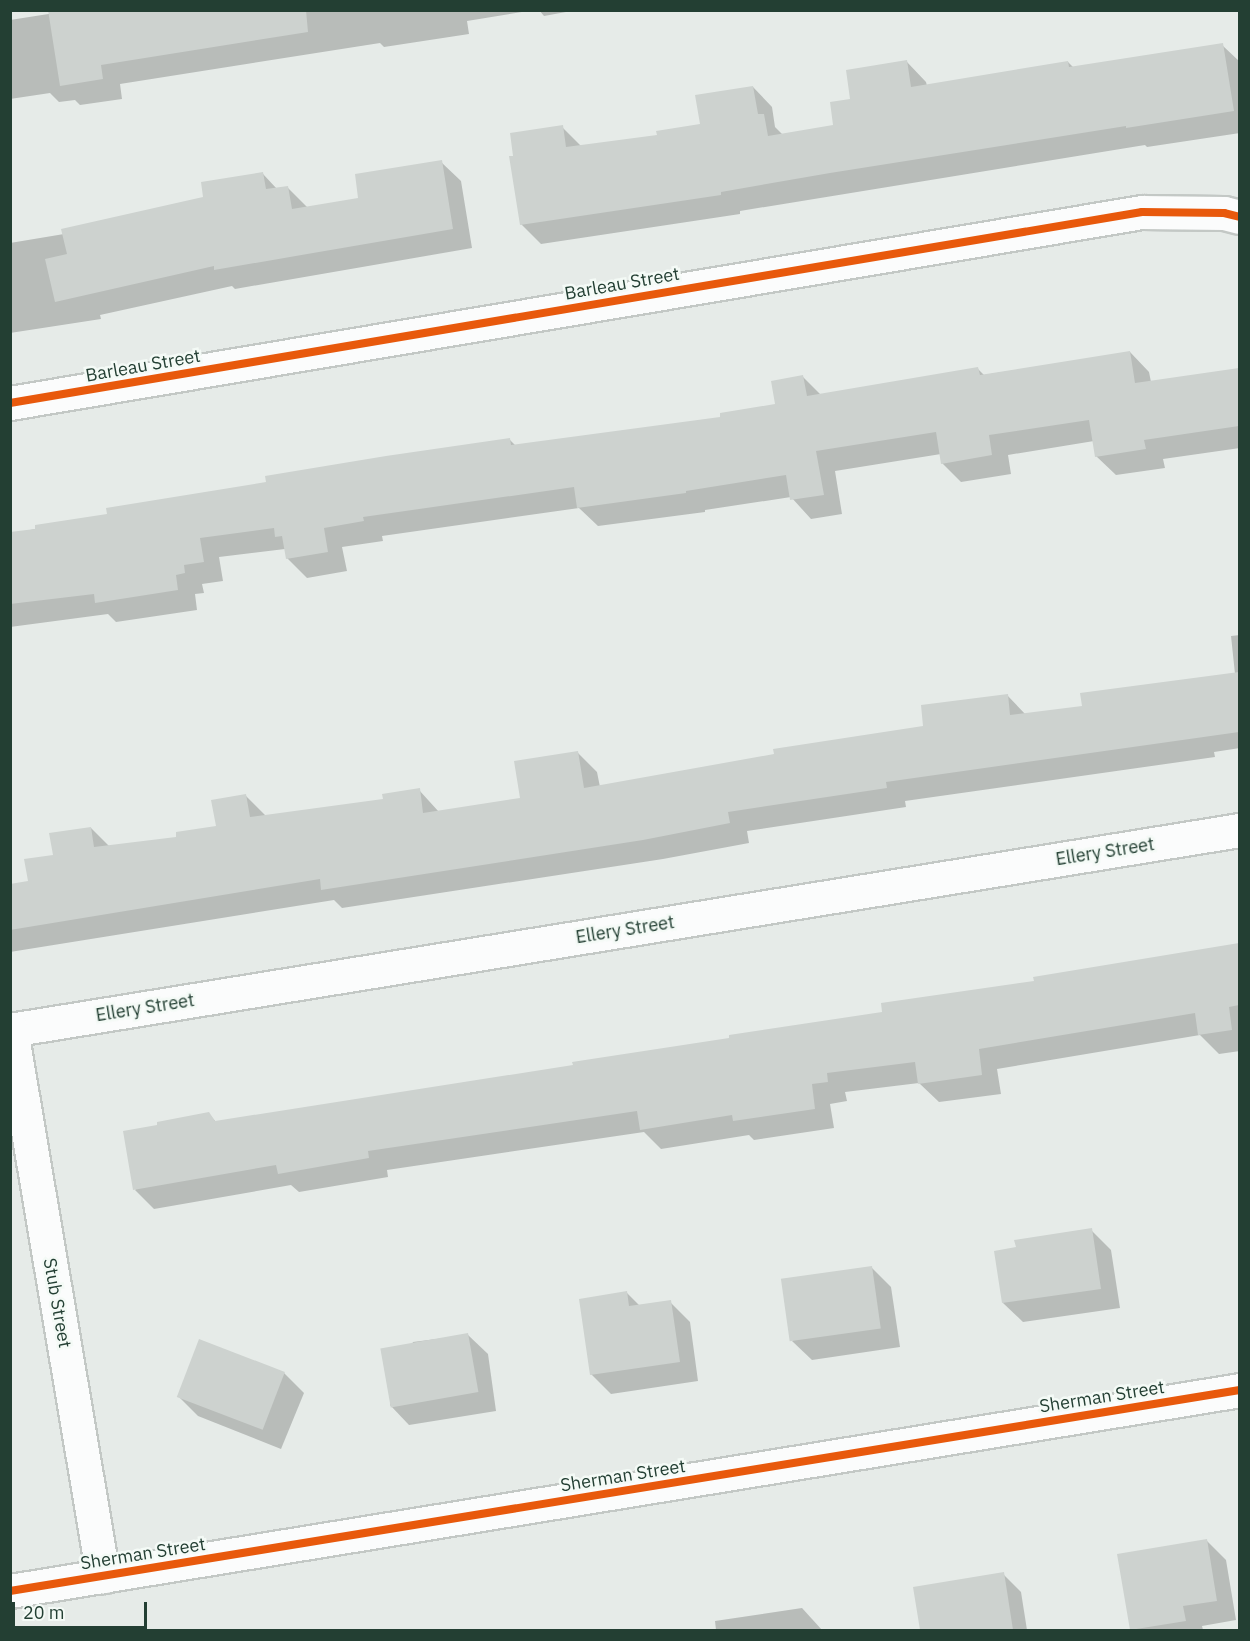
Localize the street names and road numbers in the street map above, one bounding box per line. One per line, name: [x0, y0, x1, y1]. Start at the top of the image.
street label: Barleau Street: [563, 263, 681, 305]
street label: Barleau Street: [84, 345, 202, 387]
street label: Ellery Street: [1054, 834, 1156, 870]
street label: Ellery Street: [574, 912, 676, 948]
street label: Ellery Street: [94, 990, 196, 1026]
street label: Stub Street: [38, 1256, 76, 1350]
street label: Sherman Street: [1038, 1376, 1166, 1418]
street label: Sherman Street: [559, 1455, 687, 1497]
street label: Sherman Street: [79, 1533, 207, 1575]

